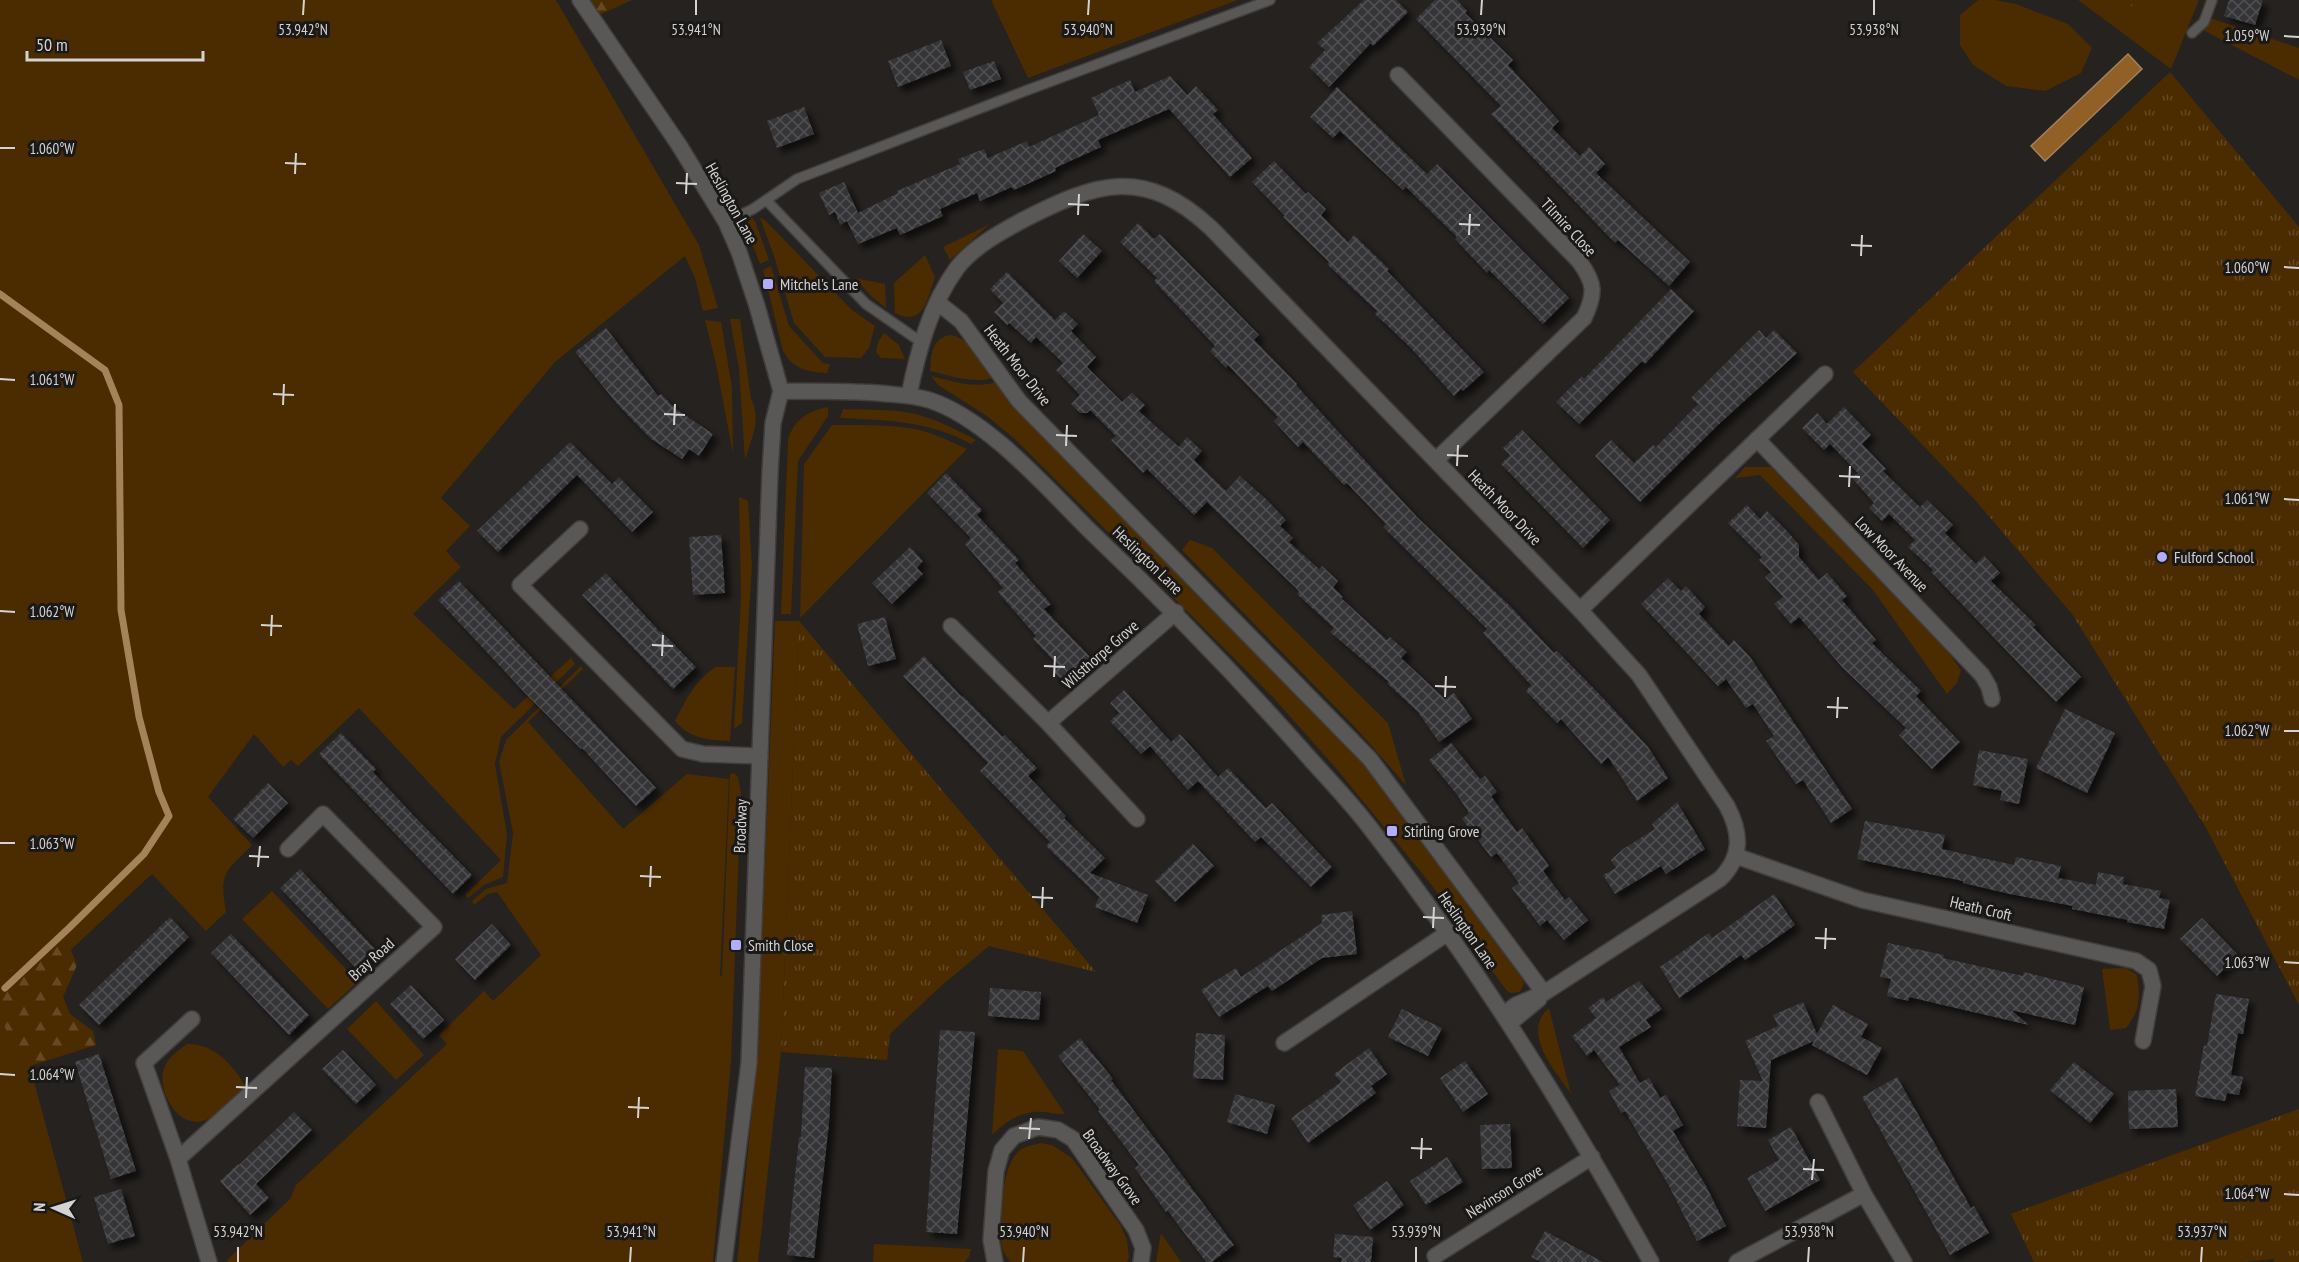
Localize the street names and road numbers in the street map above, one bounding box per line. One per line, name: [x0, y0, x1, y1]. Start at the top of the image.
street label: Heslington Lane: [701, 159, 763, 247]
street label: Tilmire Close: [1537, 194, 1601, 260]
street label: Heath Moor Drive: [980, 321, 1056, 409]
street label: Heath Moor Drive: [1464, 465, 1546, 549]
street label: Low Moor Avenue: [1851, 512, 1933, 596]
street label: Heslington Lane: [1109, 522, 1187, 598]
street label: Wilsthorpe Grove: [1058, 615, 1142, 693]
street label: Broadway: [729, 799, 751, 853]
street label: Heslington Lane: [1434, 887, 1502, 973]
street label: Heath Croft: [1948, 891, 2015, 925]
street label: Bray Road: [344, 933, 398, 985]
street label: Broadway Grove: [1079, 1125, 1147, 1209]
street label: Nevinson Grove: [1462, 1160, 1546, 1222]

